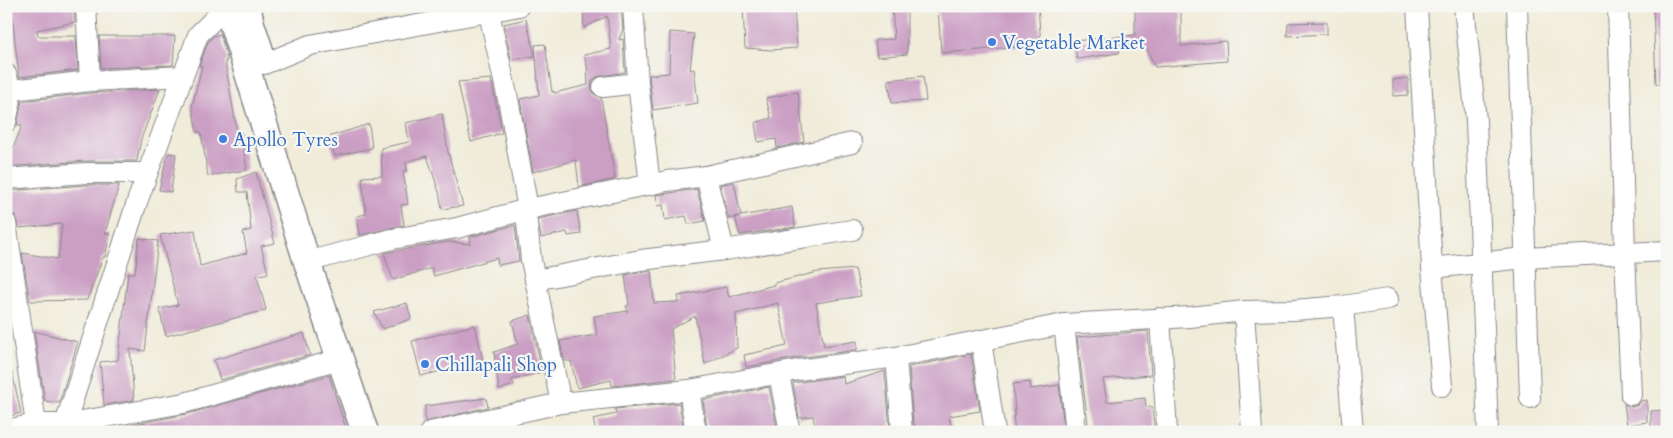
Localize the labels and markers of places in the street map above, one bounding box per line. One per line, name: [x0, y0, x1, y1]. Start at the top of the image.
place label: Vegetable Market: [1002, 30, 1145, 56]
marker: Vegetable Market: [986, 36, 998, 48]
place label: Apollo Tyres: [233, 127, 338, 153]
marker: Apollo Tyres: [217, 133, 229, 145]
place label: Chillapali Shop: [435, 352, 557, 378]
marker: Chillapali Shop: [419, 358, 431, 370]

